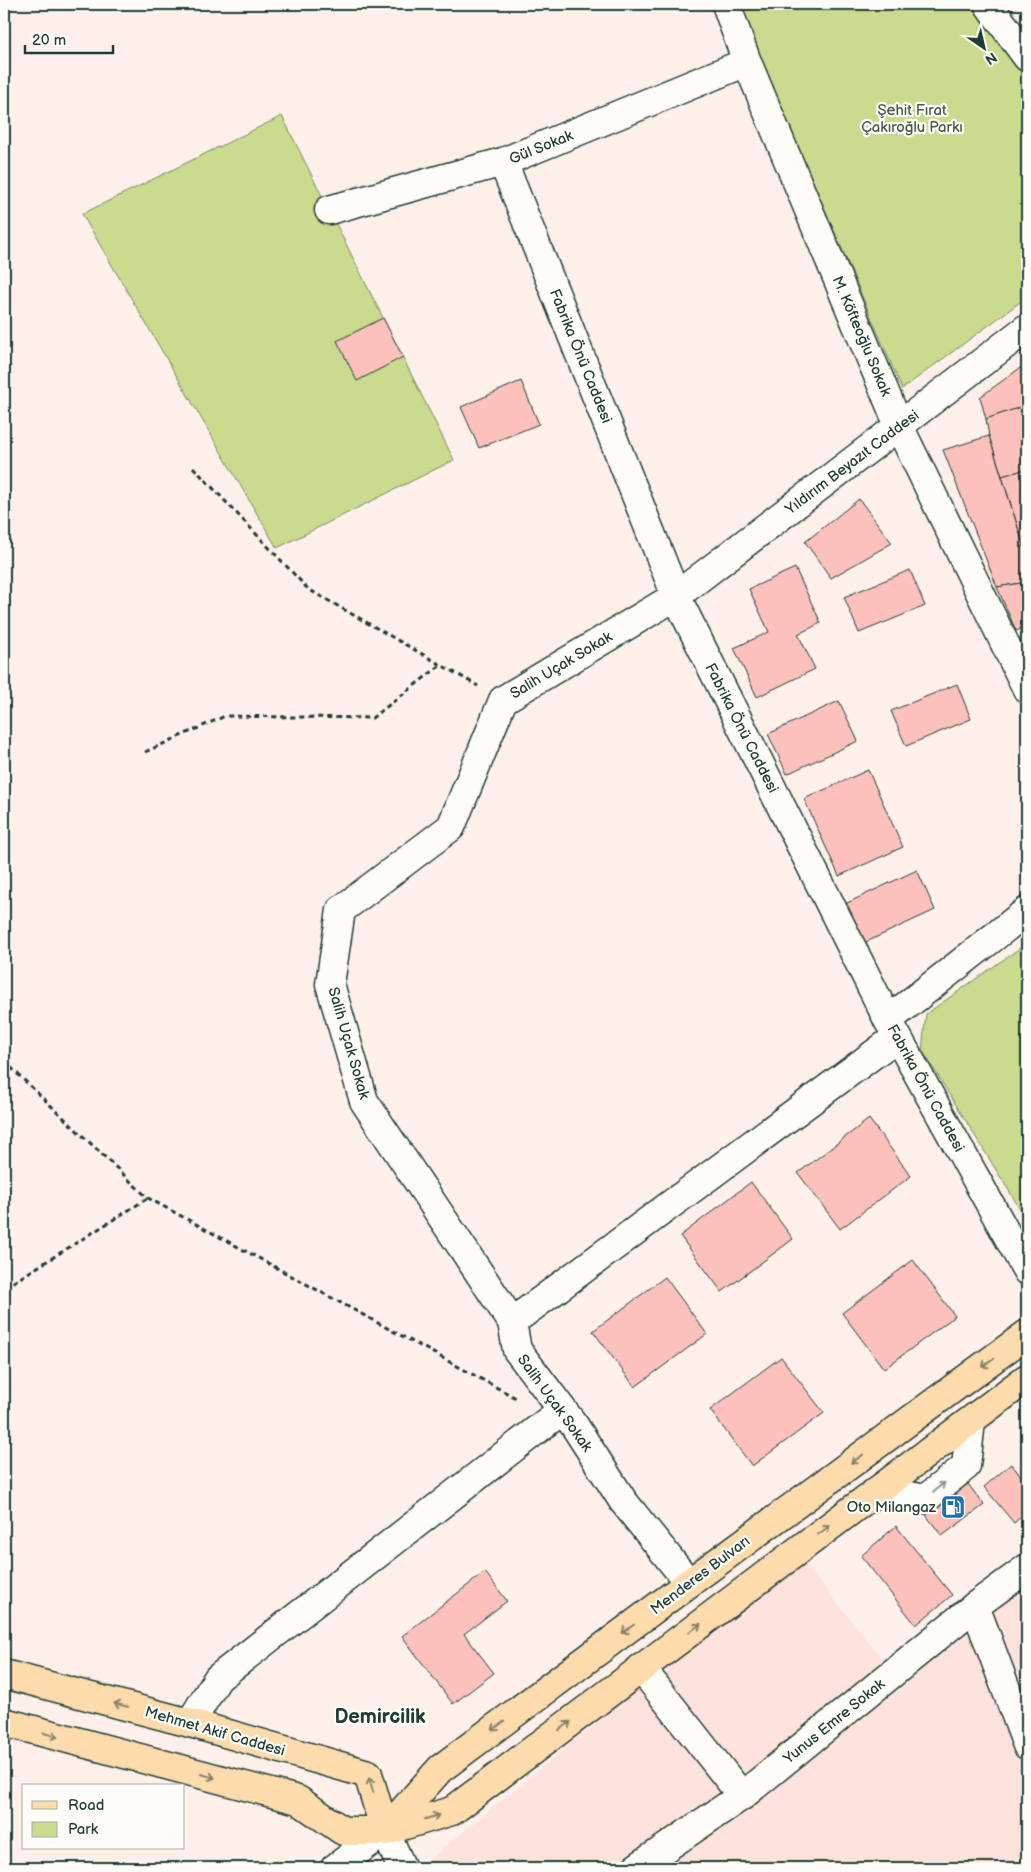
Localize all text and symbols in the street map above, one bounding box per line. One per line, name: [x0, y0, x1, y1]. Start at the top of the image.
scale bar: [25, 22, 112, 54]
north arrow: [958, 22, 1008, 72]
text: 20 m: [32, 31, 66, 50]
text: N: [982, 48, 1000, 68]
park label: Şehit Fırat Çakıroğlu Parkı: [861, 101, 963, 137]
street label: Gül Sokak: [506, 126, 577, 169]
street label: M. Köfteoğlu Sokak: [828, 273, 896, 400]
street label: Fabrika Önü Caddesi: [545, 286, 616, 426]
street label: Yıldırım Beyazıt Caddesi: [781, 406, 923, 520]
street label: Salih Uçak Sokak: [507, 627, 616, 703]
street label: Fabrika Önü Caddesi: [701, 660, 782, 796]
street label: Salih Uçak Sokak: [323, 985, 374, 1102]
street label: Fabrika Önü Caddesi: [883, 1021, 969, 1155]
street label: Salih Uçak Sokak: [513, 1351, 597, 1456]
one-way arrow: [981, 1358, 995, 1368]
one-way arrow: [851, 1454, 864, 1465]
one-way arrow: [933, 1482, 946, 1493]
fuel station icon: Oto Milangaz: [940, 1494, 966, 1520]
place label: Oto Milangaz: [847, 1498, 937, 1517]
one-way arrow: [817, 1525, 831, 1535]
street label: Menderes Bulvarı: [647, 1532, 754, 1619]
one-way arrow: [622, 1623, 635, 1634]
one-way arrow: [688, 1623, 702, 1633]
street label: Yunus Emre Sokak: [779, 1674, 889, 1769]
one-way arrow: [114, 1700, 130, 1709]
street label: Mehmet Akif Caddesi: [143, 1702, 287, 1761]
district label: Demircilik: [334, 1705, 426, 1729]
one-way arrow: [558, 1720, 571, 1731]
one-way arrow: [491, 1721, 505, 1731]
one-way arrow: [42, 1730, 58, 1740]
one-way arrow: [200, 1772, 216, 1781]
one-way arrow: [366, 1777, 376, 1793]
legend: [22, 1784, 185, 1850]
text: Road: [68, 1796, 104, 1815]
one-way arrow: [424, 1812, 439, 1821]
text: Park: [68, 1820, 99, 1839]

